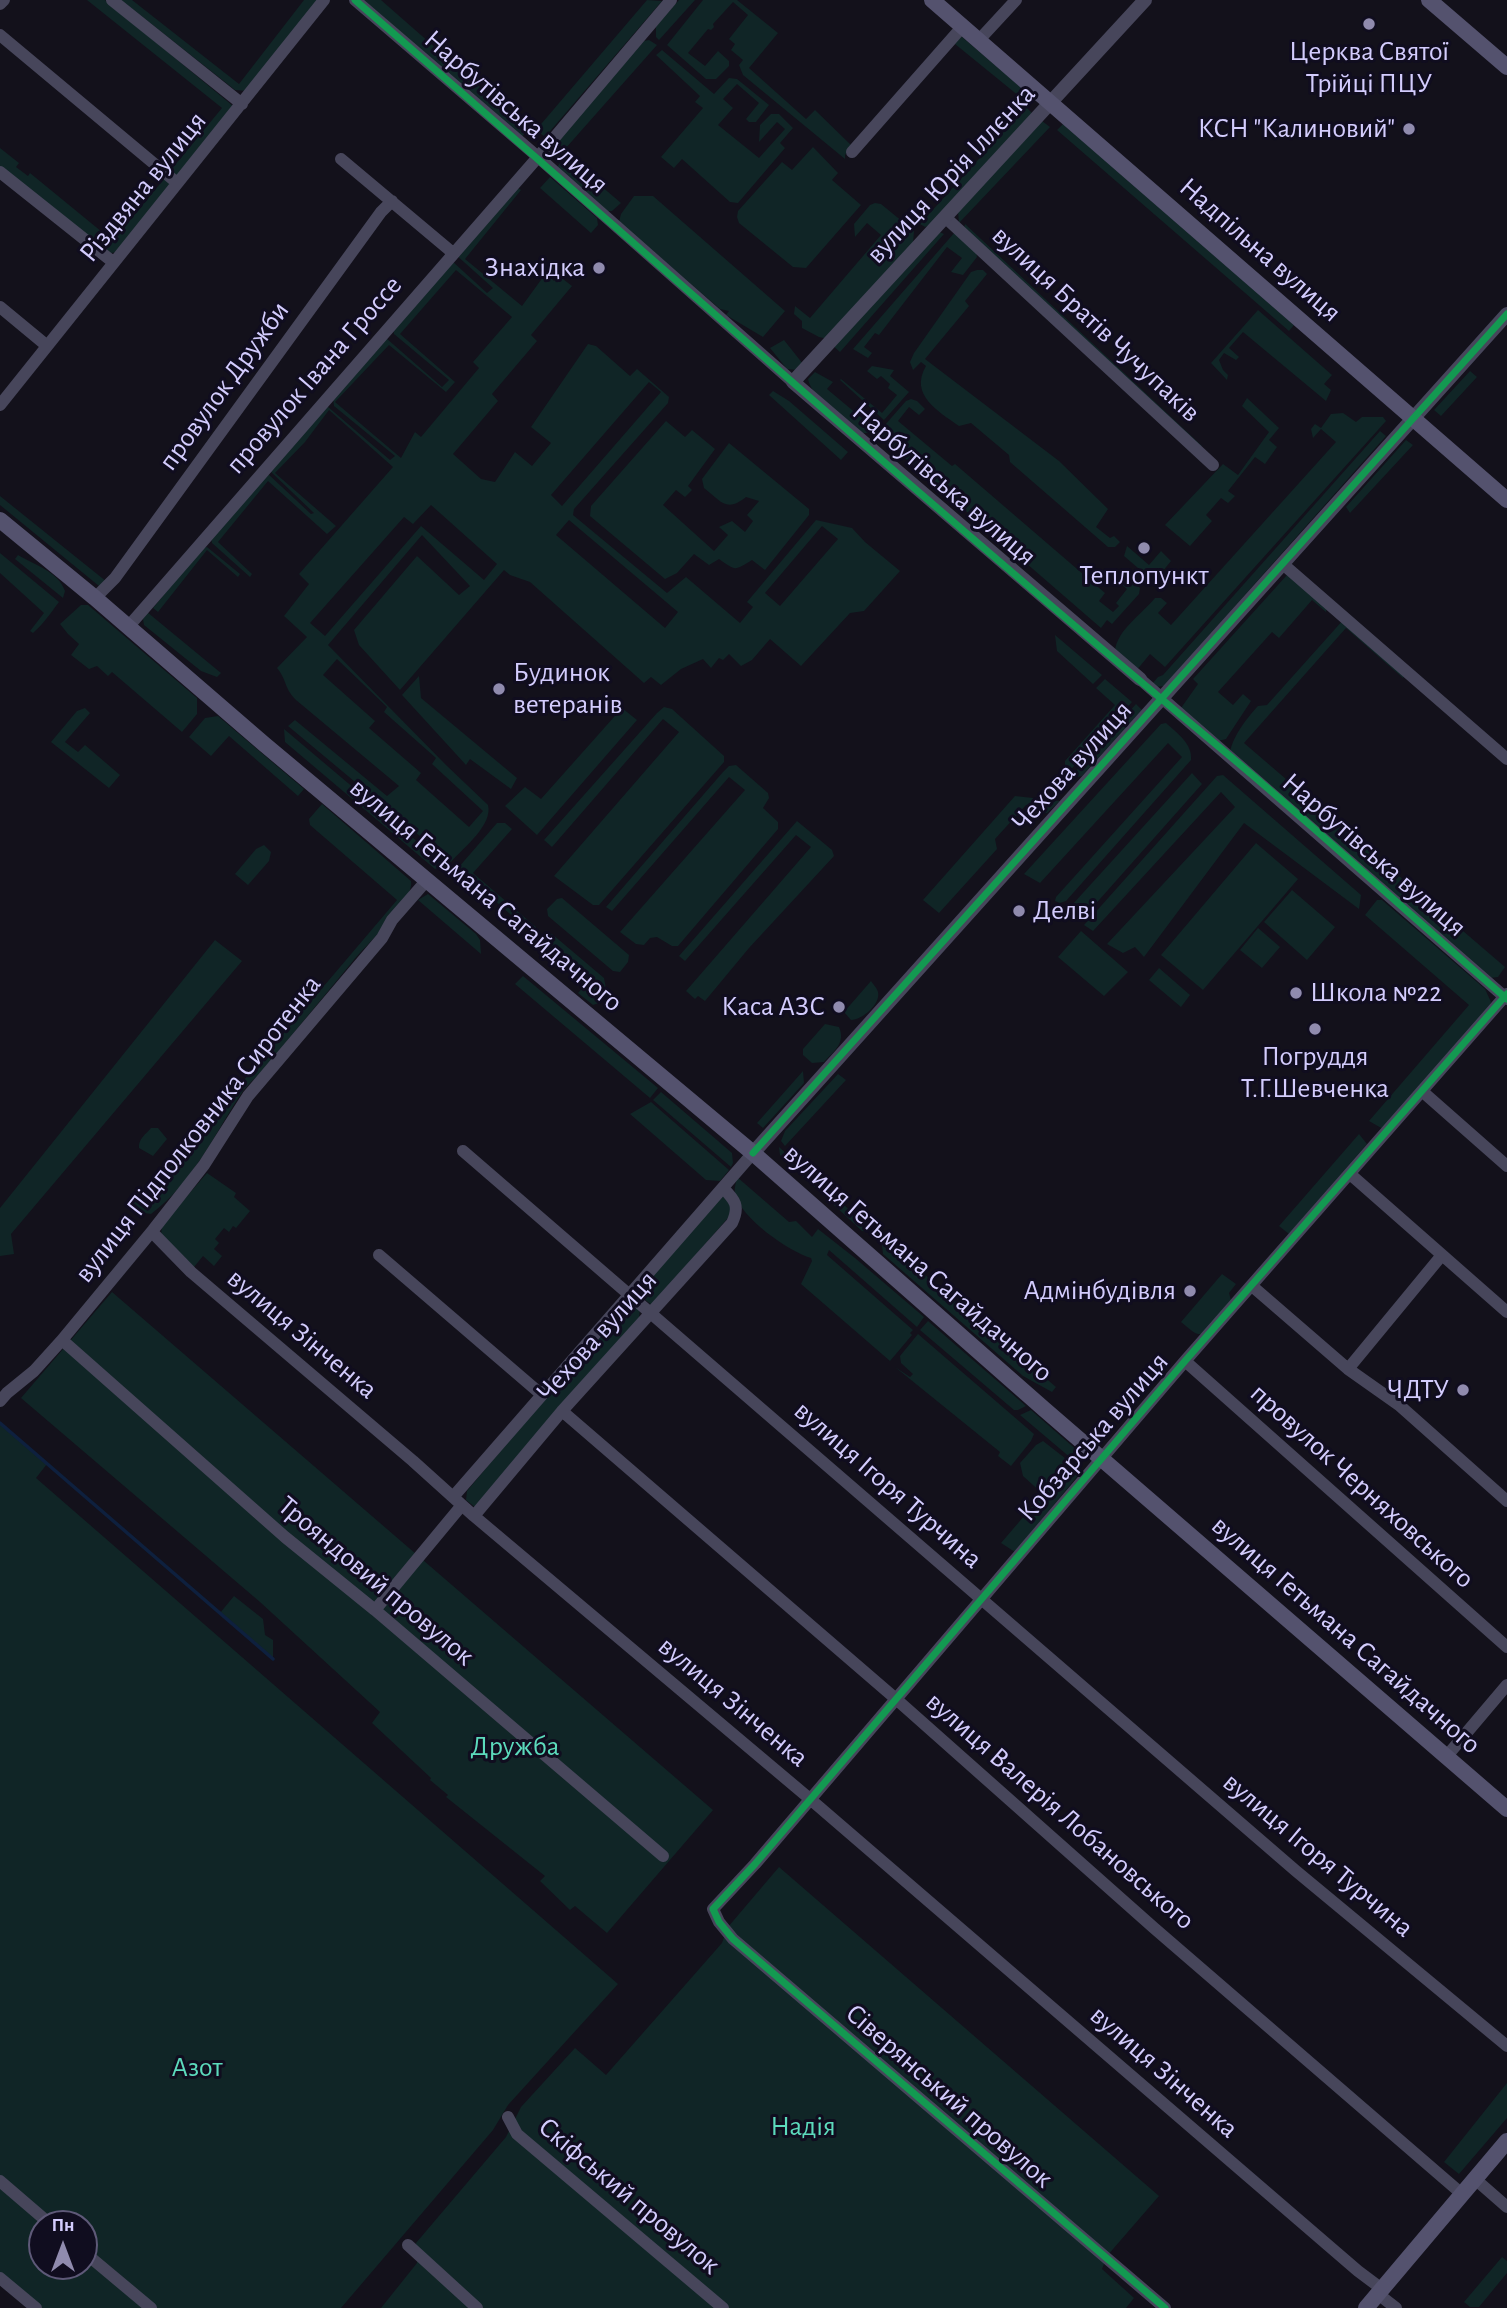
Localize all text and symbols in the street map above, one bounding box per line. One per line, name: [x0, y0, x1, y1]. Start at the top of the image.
marker: Церква Святої Трійці ПЦУ: [1361, 16, 1377, 32]
street label: Нарбутівська вулиця: [417, 23, 615, 201]
place label: Церква Святої Трійці ПЦУ: [1289, 35, 1449, 101]
street label: вулиця Юрія Іллєнка: [859, 77, 1043, 271]
street label: Різдвяна вулиця: [72, 105, 214, 269]
place label: КСН "Калиновий": [1198, 112, 1395, 146]
marker: КСН "Калиновий": [1401, 121, 1417, 137]
street label: Надпільна вулиця: [1172, 171, 1348, 329]
street label: вулиця Братів Чучупаків: [985, 219, 1207, 429]
place label: Знахідка: [485, 251, 585, 285]
marker: Знахідка: [591, 260, 607, 276]
street label: провулок Івана Гроссе: [219, 269, 409, 481]
street label: провулок Дружби: [151, 295, 297, 477]
street label: Нарбутівська вулиця: [845, 395, 1043, 573]
marker: Теплопункт: [1136, 540, 1152, 556]
place label: Теплопункт: [1080, 559, 1208, 593]
place label: Будинок ветеранів: [513, 656, 622, 722]
marker: Будинок ветеранів: [491, 681, 507, 697]
street label: Чехова вулиця: [1005, 694, 1139, 838]
street label: Нарбутівська вулиця: [1275, 766, 1473, 944]
street label: вулиця Гетьмана Сагайдачного: [343, 771, 629, 1019]
place label: Делві: [1033, 894, 1096, 928]
marker: Делві: [1011, 903, 1027, 919]
street label: вулиця Підполковника Сиротенка: [67, 968, 329, 1290]
place label: Школа №22: [1310, 976, 1442, 1010]
marker: Школа №22: [1288, 985, 1304, 1001]
place label: Каса АЗС: [721, 990, 825, 1024]
marker: Каса АЗС: [831, 999, 847, 1015]
marker: Погруддя Т.Г.Шевченка: [1307, 1021, 1323, 1037]
place label: Погруддя Т.Г.Шевченка: [1241, 1040, 1389, 1106]
street label: вулиця Гетьмана Сагайдачного: [776, 1137, 1060, 1389]
street label: вулиця Зінченка: [220, 1261, 384, 1407]
street label: Чехова вулиця: [530, 1264, 664, 1408]
place label: Адмінбудівля: [1023, 1274, 1176, 1308]
marker: Адмінбудівля: [1182, 1283, 1198, 1299]
street label: Кобзарська вулиця: [1010, 1345, 1176, 1529]
place label: ЧДТУ: [1387, 1373, 1449, 1407]
street label: провулок Черняховського: [1243, 1377, 1481, 1595]
marker: ЧДТУ: [1455, 1382, 1471, 1398]
street label: вулиця Ігоря Турчина: [787, 1394, 989, 1576]
street label: Трояндовий провулок: [271, 1489, 481, 1673]
street label: вулиця Гетьмана Сагайдачного: [1204, 1509, 1488, 1761]
street label: вулиця Зінченка: [651, 1629, 815, 1775]
street label: вулиця Валерія Лобановського: [919, 1685, 1201, 1937]
park label: Дружба: [471, 1730, 559, 1764]
street label: вулиця Ігоря Турчина: [1216, 1765, 1420, 1945]
street label: Сіверянський провулок: [838, 1997, 1060, 2195]
street label: вулиця Зінченка: [1083, 1998, 1245, 2146]
park label: Азот: [172, 2051, 222, 2085]
street label: Скіфський провулок: [531, 2110, 727, 2282]
park label: Надія: [770, 2110, 836, 2144]
north arrow: [28, 2210, 98, 2280]
text: Пн: [51, 2216, 75, 2235]

